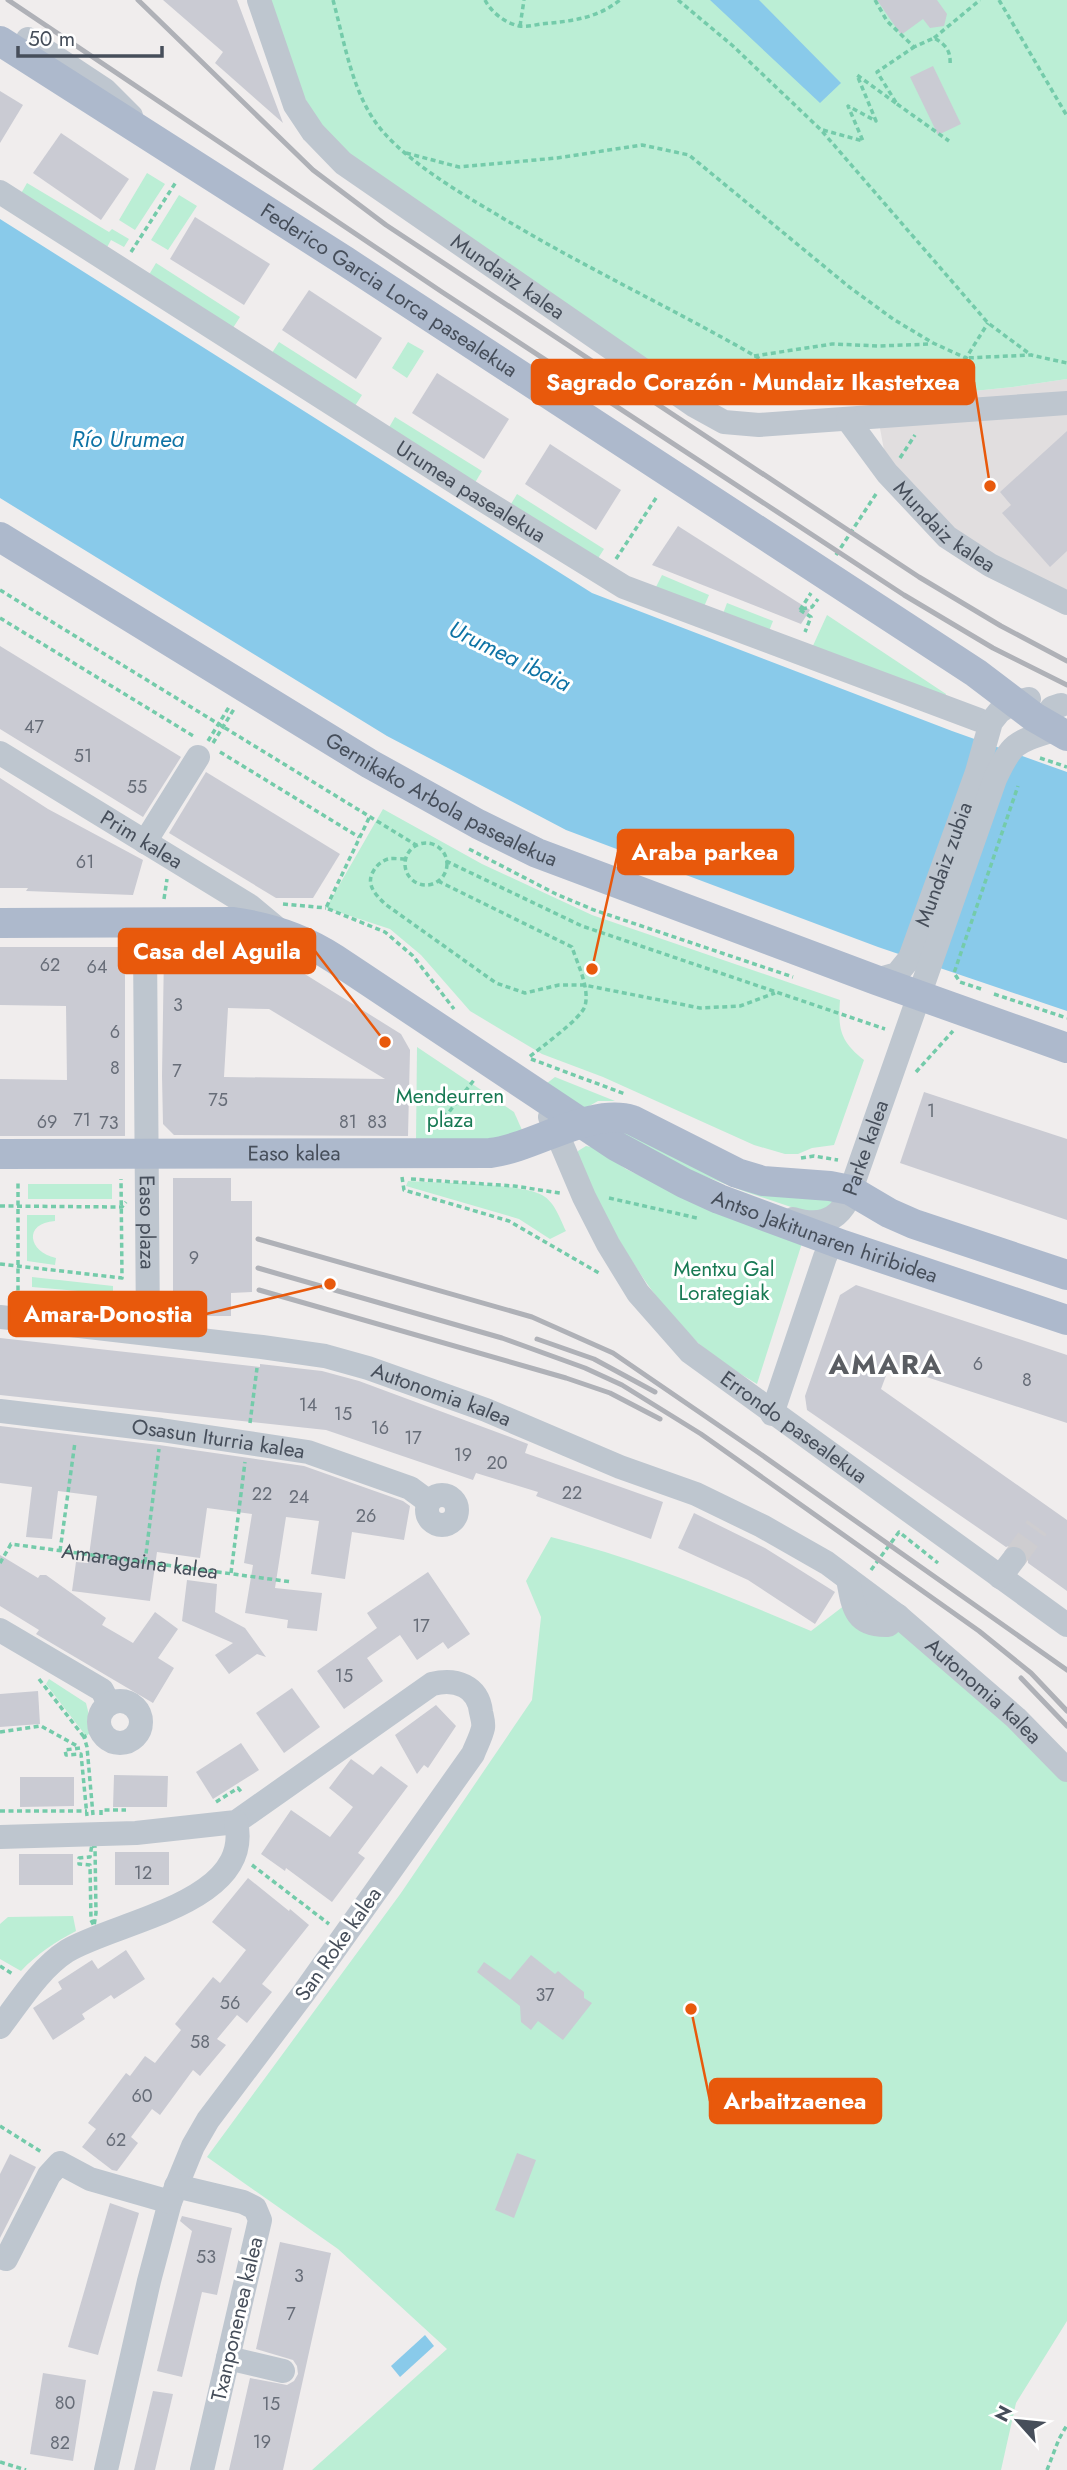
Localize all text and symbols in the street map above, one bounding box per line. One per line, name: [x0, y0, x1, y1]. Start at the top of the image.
scale bar: [18, 14, 161, 58]
text: 50 m: [28, 24, 75, 54]
street label: Federico Garcia Lorca pasealekua: [255, 196, 523, 385]
street label: Mundaitz kalea: [445, 227, 571, 327]
callout: Sagrado Corazón - Mundaiz Ikastetxea: [532, 360, 974, 404]
text: Sagrado Corazón - Mundaiz Ikastetxea: [546, 365, 960, 399]
water label: Río Urumea: [72, 422, 184, 456]
street label: Urumea pasealekua: [390, 433, 552, 550]
street label: Mundaiz kalea: [887, 474, 1002, 580]
water label: Urumea ibaia: [443, 612, 577, 700]
house number: 47: [24, 714, 45, 740]
street label: Gernikako Arbola pasealekua: [319, 725, 562, 874]
house number: 51: [74, 743, 92, 769]
house number: 55: [127, 774, 147, 800]
street label: Mundaiz zubia: [907, 798, 980, 931]
street label: Prim kalea: [95, 803, 188, 876]
callout: Araba parkea: [618, 830, 793, 874]
text: Araba parkea: [631, 835, 778, 869]
house number: 61: [76, 849, 94, 875]
callout: Casa del Aguila: [119, 929, 315, 973]
text: Casa del Aguila: [133, 934, 301, 968]
house number: 62: [40, 952, 60, 978]
house number: 64: [87, 954, 107, 980]
house number: 3: [173, 992, 183, 1018]
house number: 6: [110, 1019, 120, 1045]
house number: 8: [110, 1055, 120, 1081]
house number: 7: [172, 1058, 182, 1084]
park label: Mendeurren plaza: [396, 1081, 504, 1135]
house number: 75: [208, 1087, 228, 1113]
street label: Parke kalea: [835, 1096, 896, 1200]
house number: 1: [927, 1098, 935, 1124]
house number: 71: [73, 1107, 91, 1133]
house number: 69: [37, 1109, 57, 1135]
house number: 81: [339, 1109, 357, 1135]
house number: 83: [367, 1109, 387, 1135]
house number: 73: [99, 1110, 119, 1136]
street label: Easo kalea: [247, 1138, 341, 1168]
street label: Easo plaza: [132, 1175, 163, 1270]
street label: Antso Jakitunaren hiribidea: [707, 1183, 941, 1291]
house number: 9: [189, 1245, 199, 1271]
park label: Mentxu Gal Lorategiak: [673, 1254, 775, 1308]
callout: Amara-Donostia: [9, 1292, 206, 1336]
text: Amara-Donostia: [23, 1297, 192, 1331]
district label: AMARA: [828, 1344, 943, 1385]
house number: 6: [973, 1351, 983, 1377]
street label: Autonomia kalea: [367, 1355, 516, 1434]
street label: Errondo pasealekua: [714, 1364, 874, 1491]
house number: 8: [1022, 1367, 1032, 1393]
house number: 14: [299, 1392, 317, 1418]
house number: 15: [334, 1401, 352, 1427]
street label: Osasun Iturria kalea: [130, 1412, 307, 1466]
house number: 16: [371, 1415, 389, 1441]
house number: 17: [404, 1425, 422, 1451]
house number: 19: [454, 1442, 472, 1468]
house number: 20: [486, 1450, 508, 1476]
house number: 22: [562, 1480, 582, 1506]
house number: 22: [252, 1481, 272, 1507]
house number: 24: [289, 1484, 309, 1510]
house number: 26: [356, 1503, 376, 1529]
street label: Amaragaina kalea: [60, 1536, 220, 1587]
house number: 17: [412, 1613, 430, 1639]
street label: Autonomia kalea: [919, 1631, 1049, 1751]
house number: 15: [335, 1663, 353, 1689]
house number: 12: [134, 1860, 152, 1886]
street label: San Roke kalea: [287, 1881, 389, 2007]
house number: 37: [535, 1982, 555, 2008]
house number: 56: [220, 1990, 240, 2016]
house number: 58: [190, 2029, 210, 2055]
callout: Arbaitzaenea: [710, 2079, 881, 2123]
house number: 60: [131, 2083, 153, 2109]
text: Arbaitzaenea: [723, 2084, 867, 2118]
house number: 62: [106, 2127, 126, 2153]
street label: Txanponenea kalea: [204, 2234, 270, 2404]
house number: 53: [196, 2244, 216, 2270]
house number: 3: [294, 2263, 304, 2289]
house number: 7: [286, 2301, 296, 2327]
north arrow: [983, 2386, 1053, 2456]
house number: 80: [55, 2390, 76, 2416]
house number: 15: [262, 2391, 280, 2417]
text: N: [988, 2401, 1019, 2426]
house number: 19: [253, 2429, 271, 2455]
house number: 82: [50, 2430, 70, 2456]

